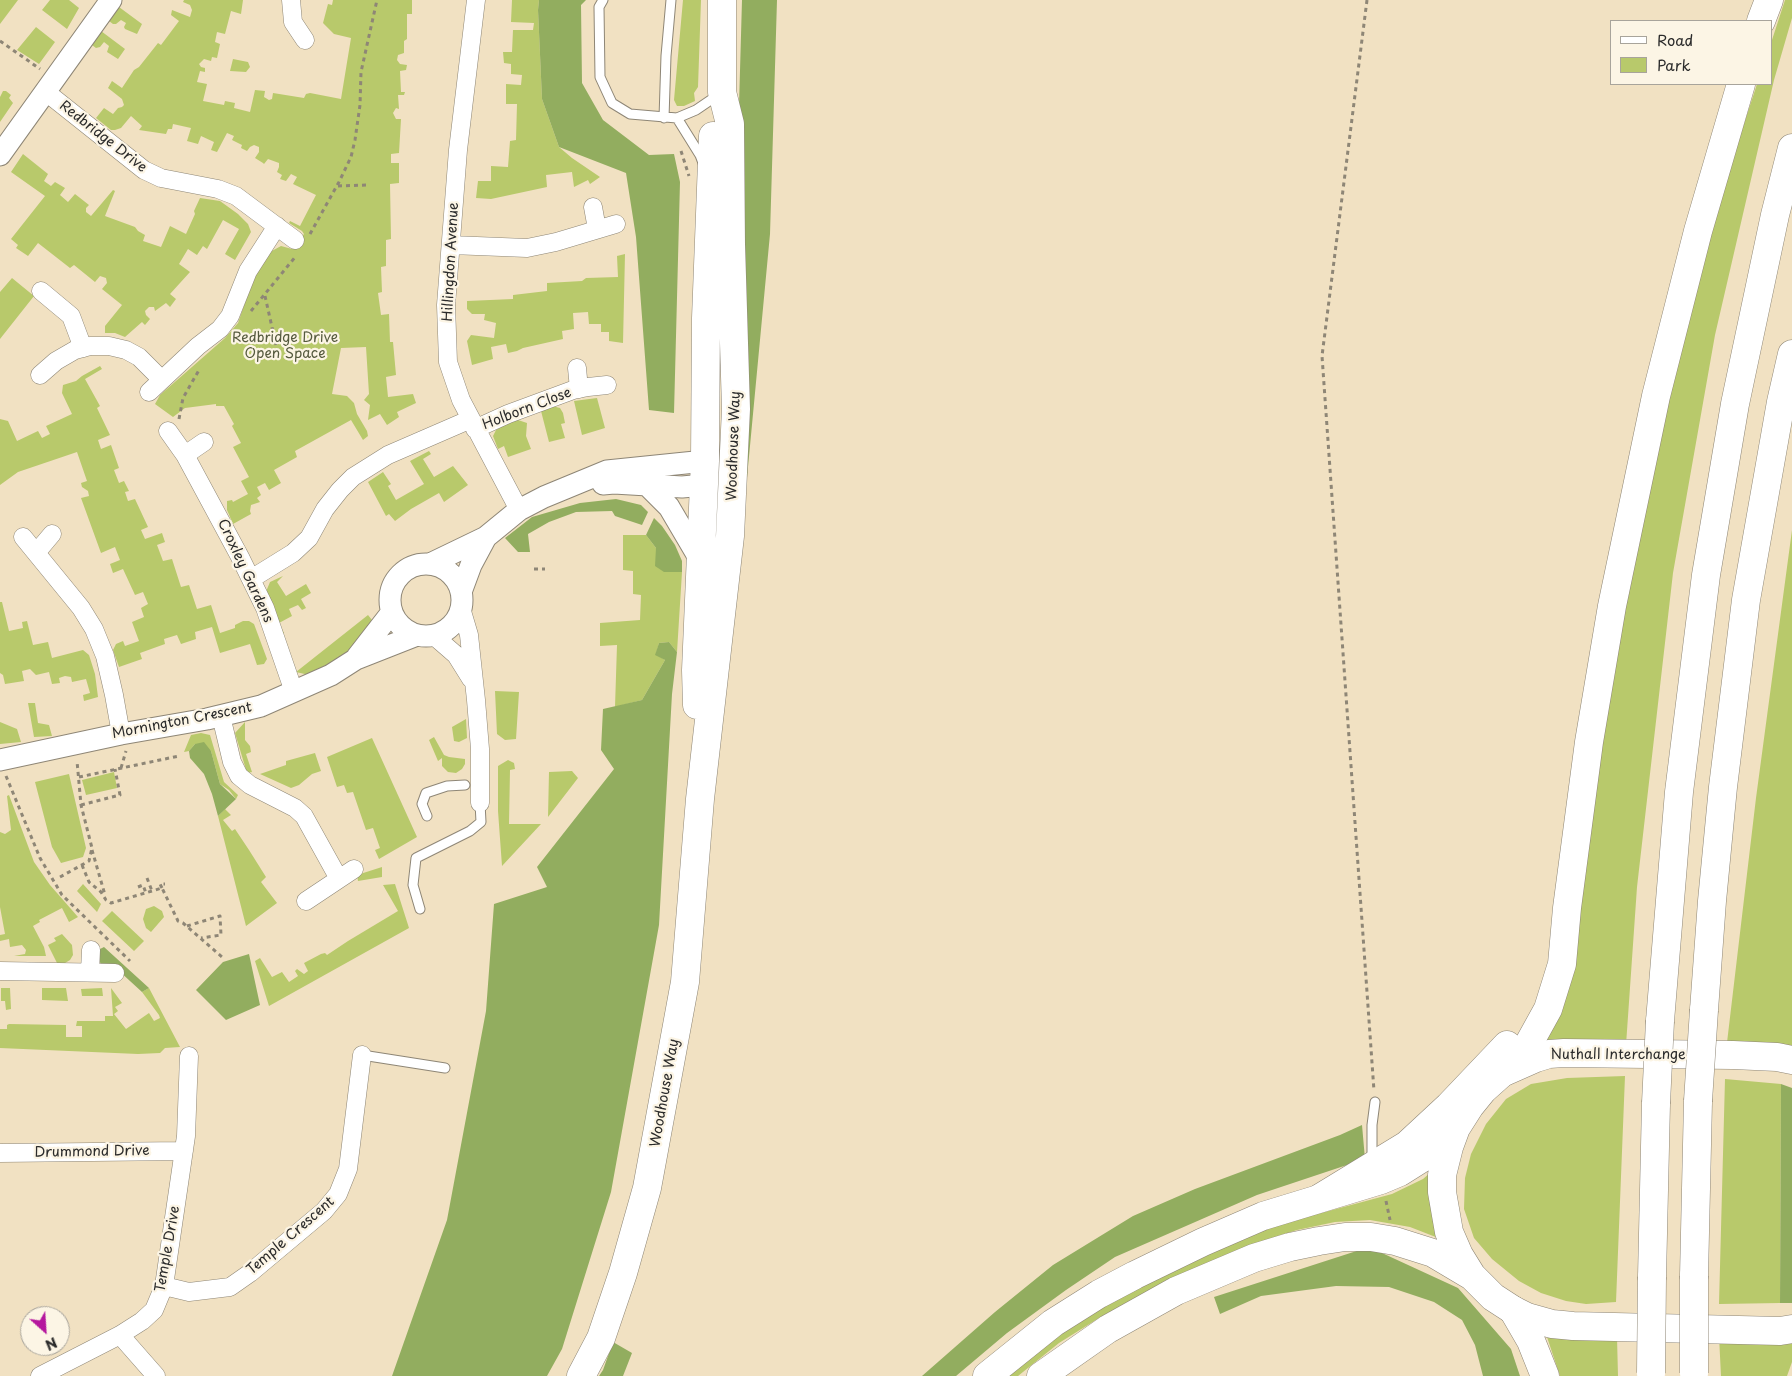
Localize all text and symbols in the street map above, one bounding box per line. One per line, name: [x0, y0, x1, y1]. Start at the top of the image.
legend: [1610, 20, 1772, 85]
text: Road: [1657, 28, 1693, 51]
text: Park: [1657, 53, 1691, 76]
street label: Redbridge Drive: [56, 98, 150, 176]
street label: Hillingdon Avenue: [439, 202, 463, 322]
park label: Redbridge Drive Open Space: [232, 330, 338, 362]
street label: Holborn Close: [480, 384, 574, 434]
street label: Woodhouse Way: [724, 391, 744, 501]
street label: Croxley Gardens: [214, 517, 276, 625]
street label: Mornington Crescent: [111, 699, 253, 743]
street label: Woodhouse Way: [647, 1038, 683, 1148]
street label: Nuthall Interchange: [1550, 1047, 1686, 1063]
street label: Drummond Drive: [34, 1143, 150, 1161]
street label: Temple Crescent: [244, 1193, 338, 1279]
street label: Temple Drive: [152, 1205, 184, 1293]
north arrow: [20, 1306, 70, 1356]
text: N: [42, 1332, 61, 1356]

